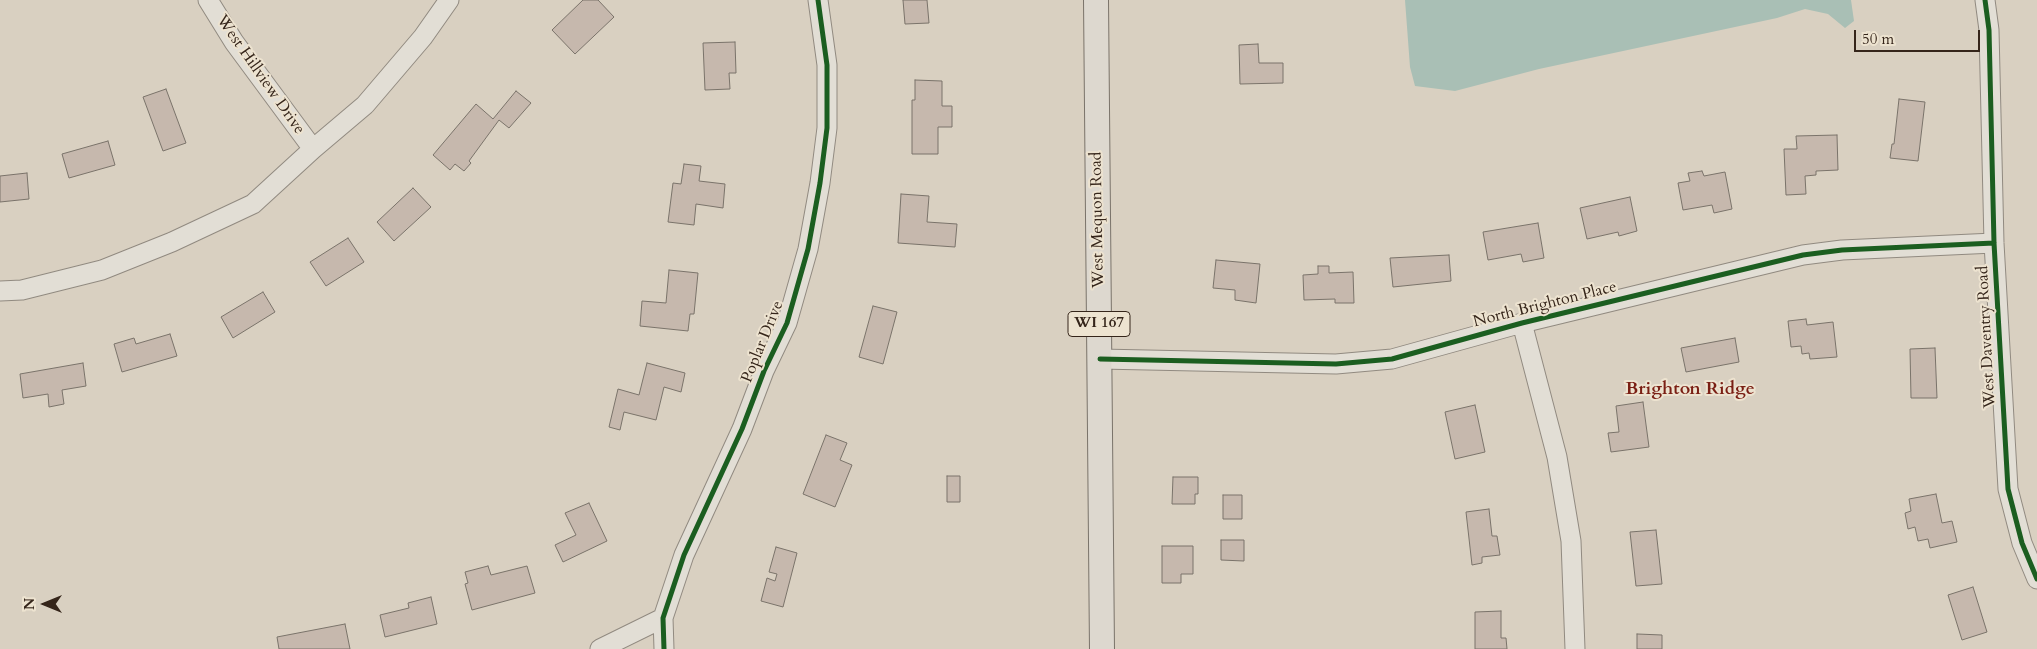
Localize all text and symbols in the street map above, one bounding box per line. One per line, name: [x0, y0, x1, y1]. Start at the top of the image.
street label: West Hillview Drive: [212, 12, 308, 138]
scale bar: [1857, 20, 1983, 52]
text: 50 m: [1862, 29, 1894, 49]
street label: West Mequon Road: [1087, 152, 1109, 288]
street label: West Daventry Road: [1974, 265, 2000, 409]
street label: North Brighton Place: [1471, 278, 1619, 332]
street label: Poplar Drive: [738, 298, 788, 386]
road number: WI 167: [1068, 312, 1130, 336]
district label: Brighton Ridge: [1625, 379, 1755, 401]
north arrow: [20, 579, 70, 629]
text: N: [20, 598, 39, 610]

